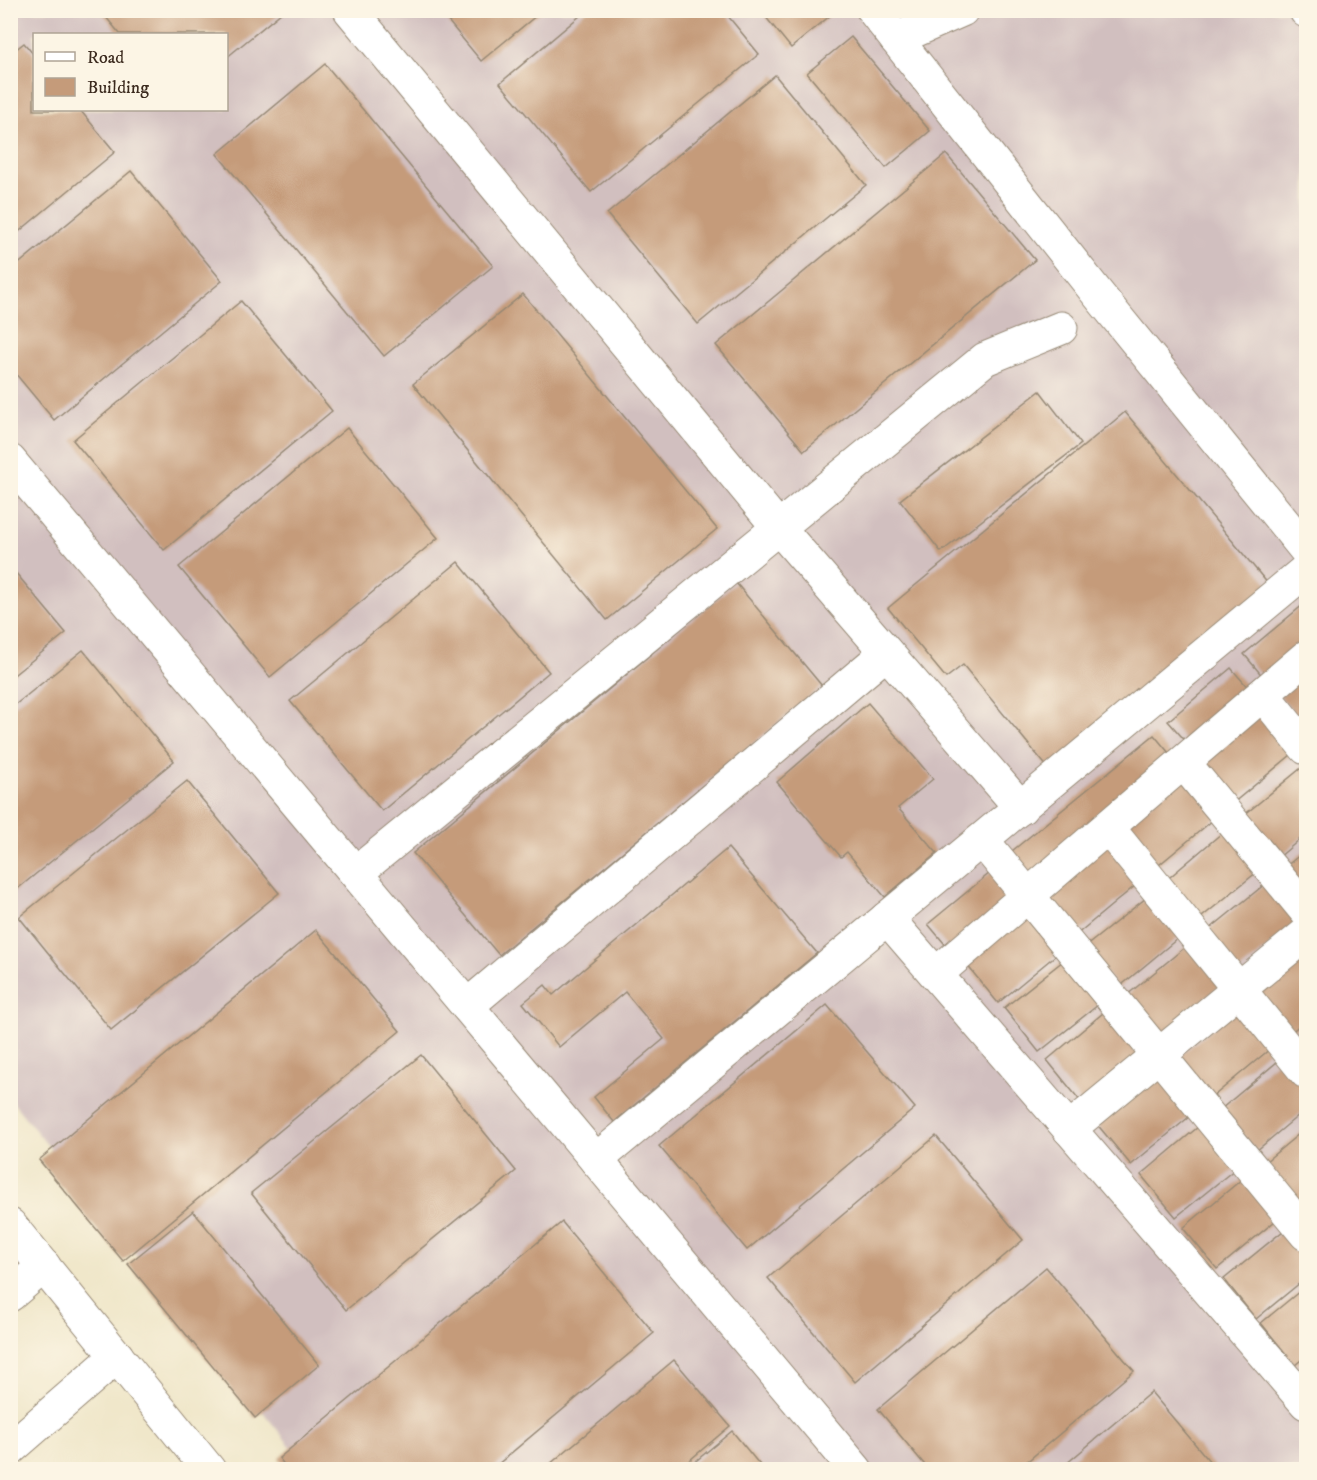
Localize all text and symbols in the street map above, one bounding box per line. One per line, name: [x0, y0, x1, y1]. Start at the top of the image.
legend: [33, 33, 228, 111]
text: Road: [87, 47, 124, 69]
text: Building: [87, 77, 149, 99]

